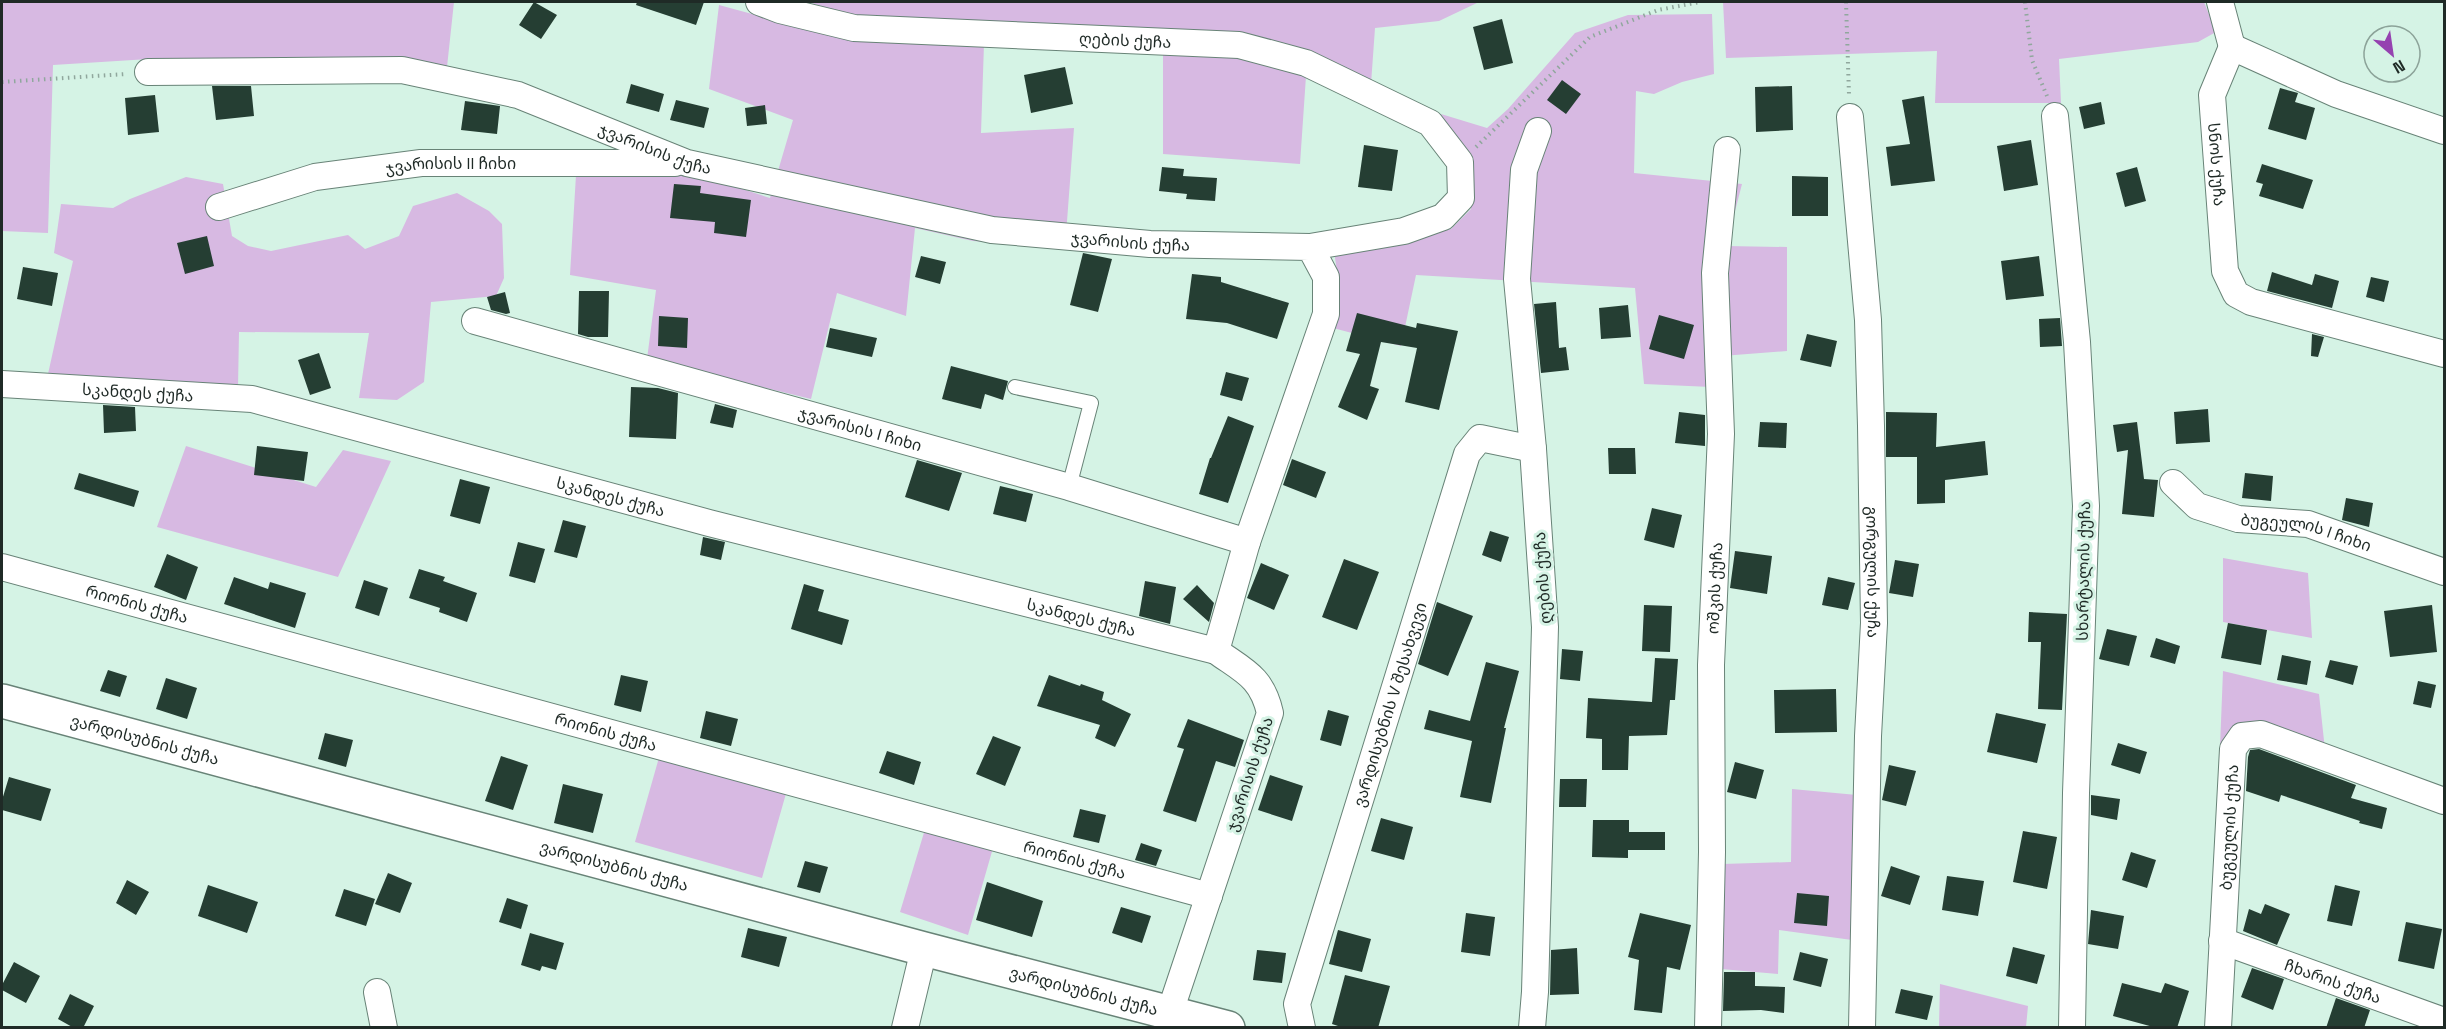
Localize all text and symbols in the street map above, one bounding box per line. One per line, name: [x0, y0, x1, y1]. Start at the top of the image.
north arrow: [2362, 24, 2422, 84]
street label: ღების ქუჩა: [1079, 28, 1172, 53]
text: N: [2389, 55, 2409, 78]
street label: ჯვარისის ქუჩა: [595, 118, 713, 179]
street label: სნოს ქუჩა: [2203, 122, 2230, 207]
street label: ჯვარისის II ჩიხი: [384, 153, 516, 179]
street label: ჯვარისის ქუჩა: [1070, 227, 1190, 256]
street label: სკანდეს ქუჩა: [81, 379, 194, 406]
street label: ჯვარისის I ჩიხი: [796, 402, 924, 456]
street label: სკანდეს ქუჩა: [554, 472, 667, 522]
street label: სხარტალის ქუჩა: [2072, 501, 2095, 641]
street label: გორგულის ქუჩა: [1861, 506, 1884, 639]
street label: ბუგეულის I ჩიხი: [2240, 509, 2374, 557]
street label: ღების ქუჩა: [1529, 531, 1556, 625]
street label: ოშკის ქუჩა: [1702, 542, 1727, 635]
street label: რიონის ქუჩა: [84, 580, 190, 628]
street label: სკანდეს ქუჩა: [1025, 594, 1138, 641]
street label: ვარდისუბნის V შესახვევი: [1349, 600, 1432, 809]
street label: რიონის ქუჩა: [552, 708, 659, 756]
street label: ვარდისუბნის ქუჩა: [68, 710, 221, 770]
street label: ჯვარისის ქუჩა: [1221, 714, 1278, 834]
street label: ბუგეულის ქუჩა: [2215, 764, 2243, 891]
street label: ვარდისუბნის ქუჩა: [538, 836, 691, 896]
street label: რიონის ქუჩა: [1021, 836, 1128, 884]
street label: ჩხარის ქუჩა: [2282, 954, 2384, 1009]
street label: ვარდისუბნის ქუჩა: [1007, 962, 1160, 1020]

